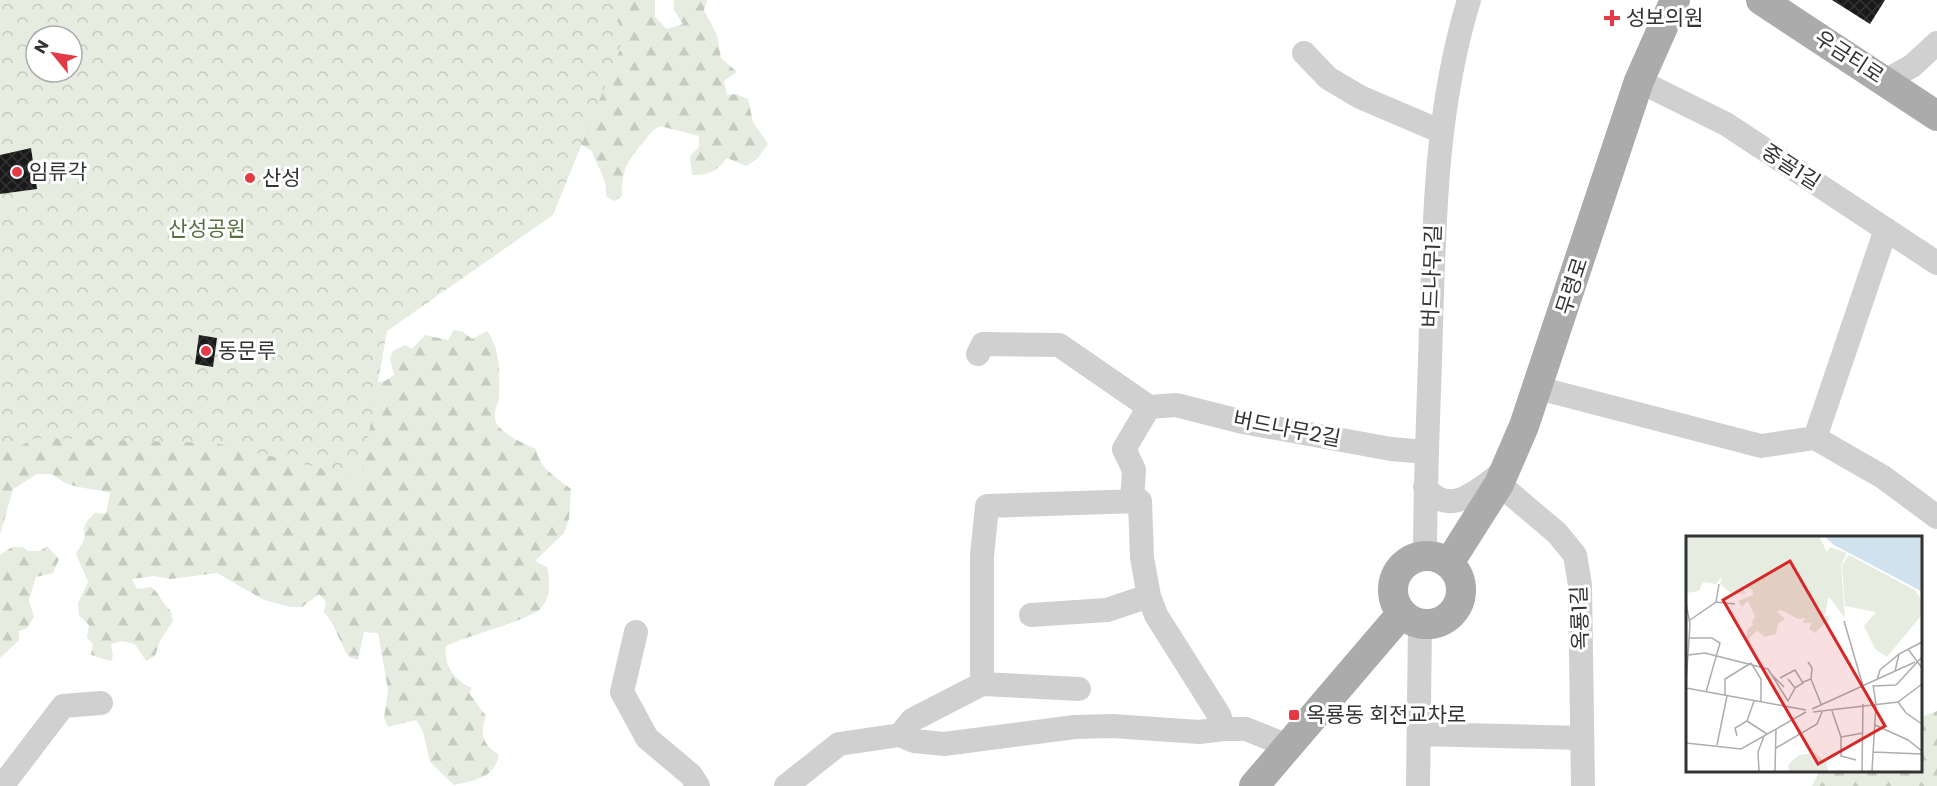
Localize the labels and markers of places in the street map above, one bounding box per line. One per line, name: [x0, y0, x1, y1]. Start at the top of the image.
place label: 성보의원: [1626, 3, 1703, 32]
marker: 성보의원: [1603, 9, 1621, 27]
place label: 임류각: [29, 157, 87, 186]
place label: 산성: [262, 163, 301, 192]
marker: 임류각: [10, 165, 24, 179]
marker: 산성: [243, 171, 257, 185]
place label: 동문루: [218, 336, 276, 365]
marker: 동문루: [199, 344, 213, 358]
place label: 옥룡동 회전교차로: [1306, 700, 1466, 729]
marker: 옥룡동 회전교차로: [1287, 708, 1301, 722]

